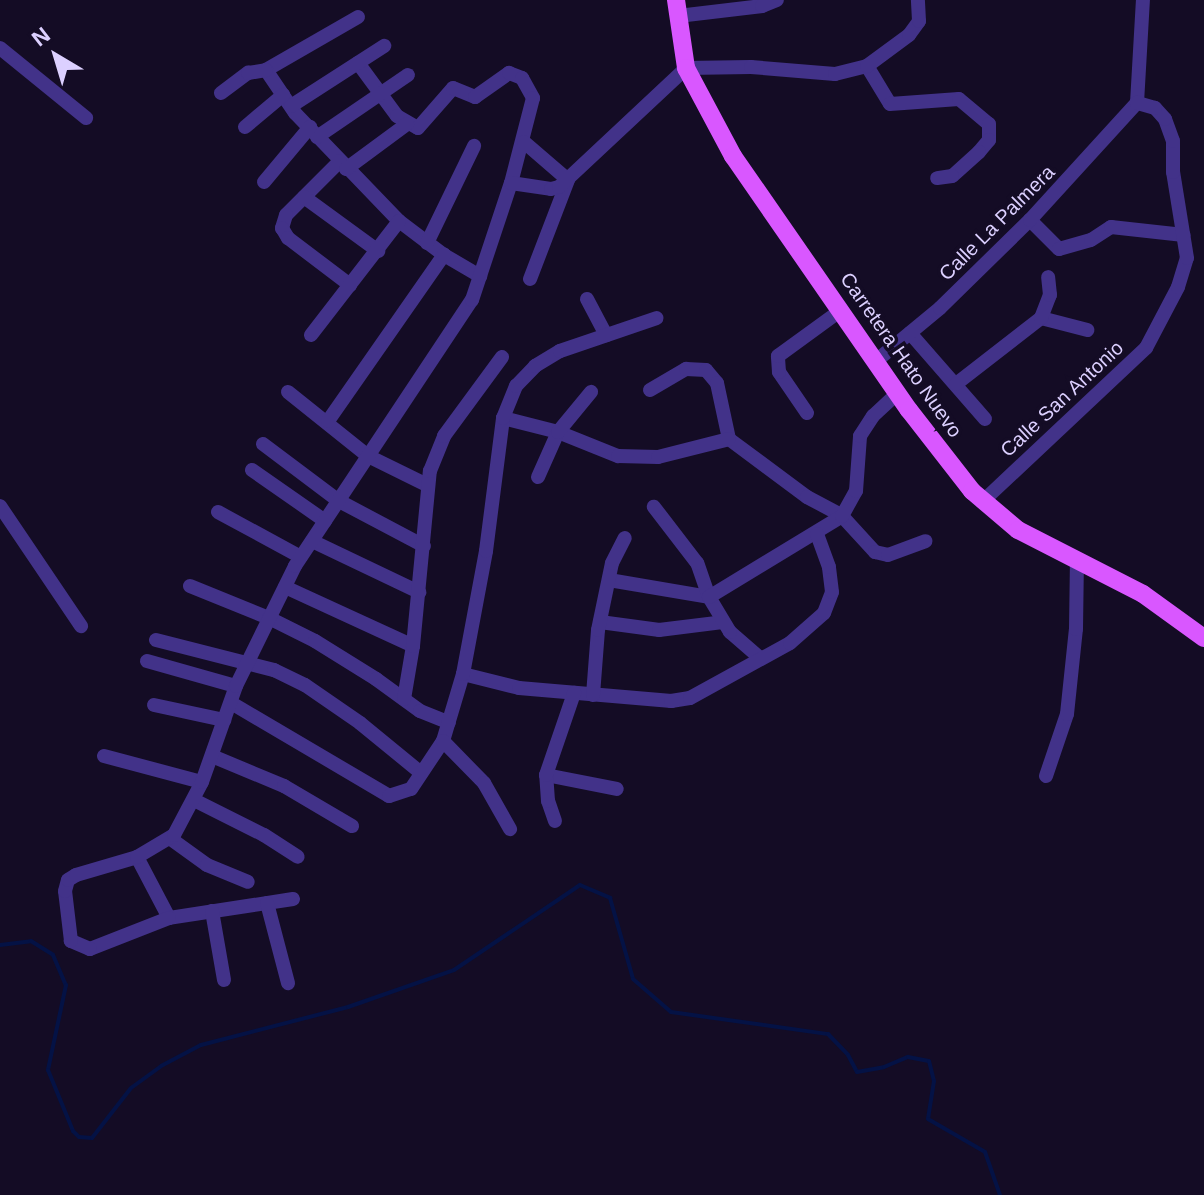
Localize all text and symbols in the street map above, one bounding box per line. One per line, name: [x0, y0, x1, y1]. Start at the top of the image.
north arrow: [16, 16, 96, 96]
text: N: [27, 22, 55, 51]
street label: Calle La Palmera: [934, 160, 1060, 286]
street label: Carretera Hato Nuevo: [835, 268, 967, 442]
street label: Calle San Antonio: [995, 336, 1129, 462]

